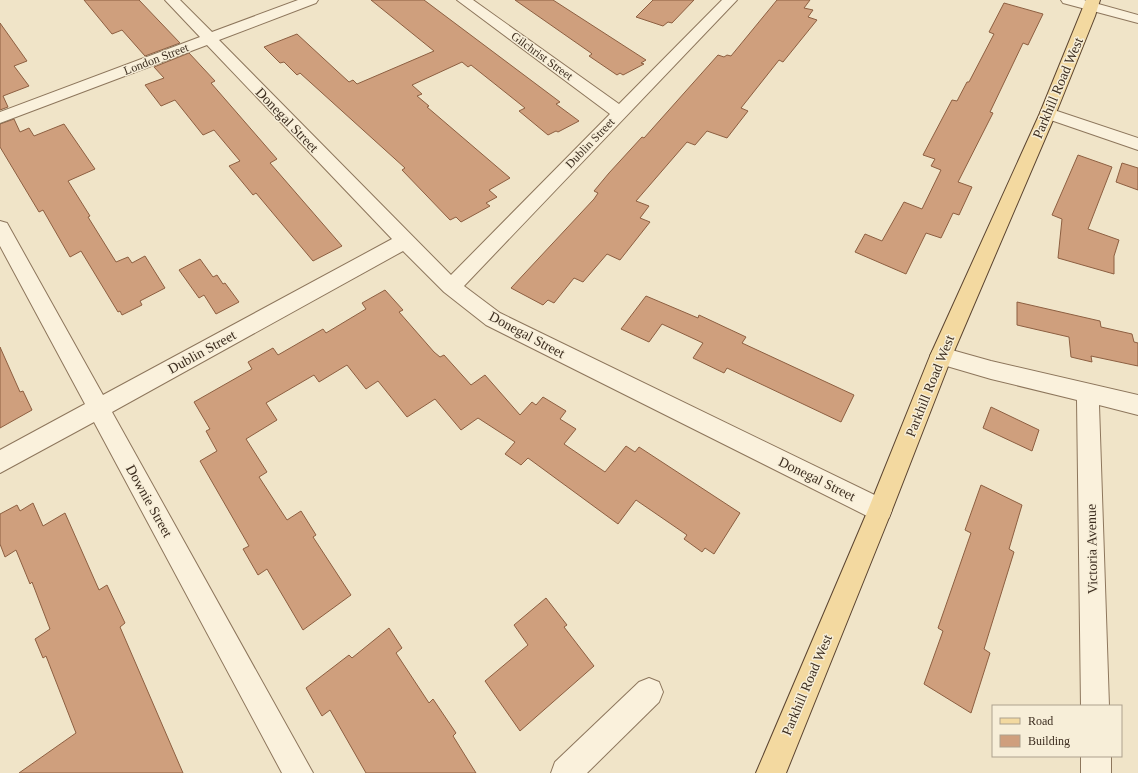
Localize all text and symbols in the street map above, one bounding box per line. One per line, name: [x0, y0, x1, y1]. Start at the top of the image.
street label: Gilchrist Street: [508, 29, 576, 84]
street label: Parkhill Road West: [1030, 35, 1086, 141]
street label: London Street: [122, 40, 191, 78]
street label: Donegal Street: [253, 85, 321, 155]
street label: Dublin Street: [563, 115, 618, 171]
street label: Donegal Street: [487, 309, 568, 361]
street label: Dublin Street: [166, 327, 239, 377]
street label: Parkhill Road West: [903, 333, 957, 439]
street label: Donegal Street: [776, 454, 858, 504]
street label: Downie Street: [123, 462, 175, 540]
street label: Victoria Avenue: [1084, 504, 1100, 594]
street label: Parkhill Road West: [779, 632, 835, 738]
legend: [992, 705, 1122, 757]
text: Road: [1028, 714, 1053, 728]
text: Building: [1028, 734, 1070, 748]

